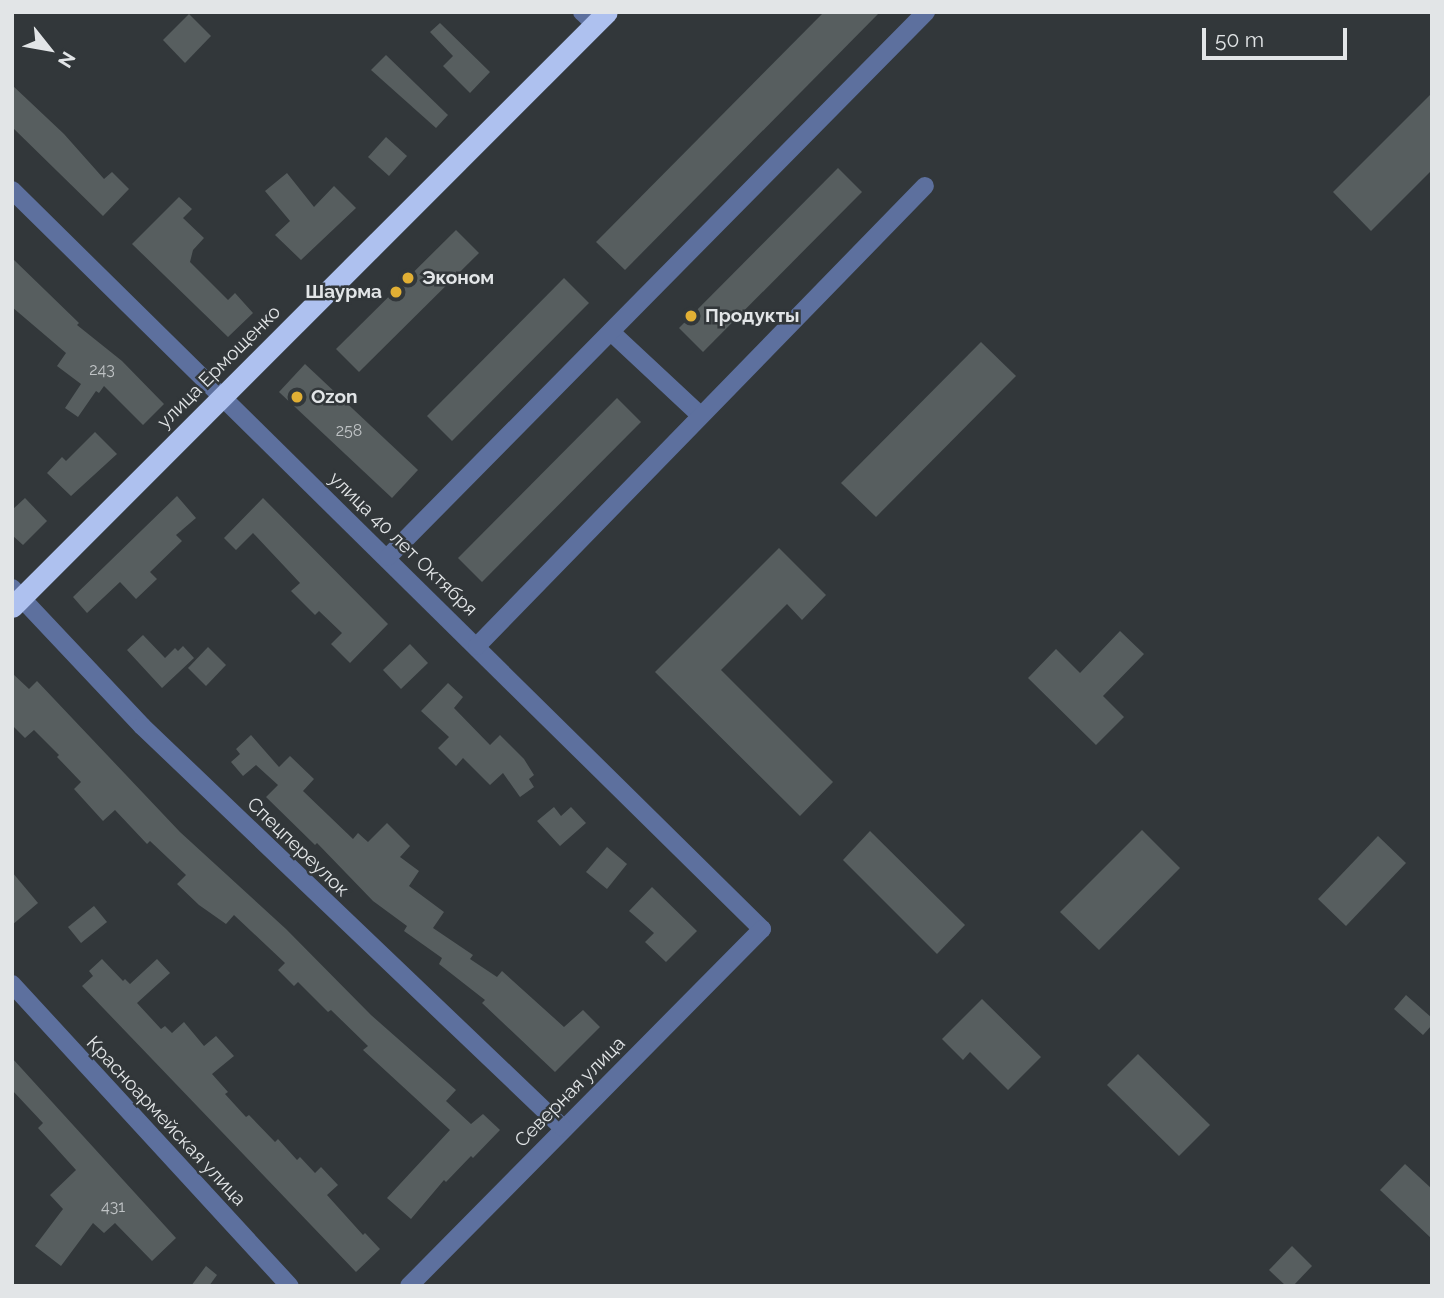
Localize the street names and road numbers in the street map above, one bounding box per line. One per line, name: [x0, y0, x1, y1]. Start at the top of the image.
street label: улица Ермощенко: [153, 301, 285, 433]
street label: улица 40 лет Октября: [324, 467, 482, 621]
street label: Спецпереулок: [242, 793, 354, 901]
street label: Красноармейская улица: [81, 1031, 251, 1211]
street label: Северная улица: [510, 1032, 630, 1152]

